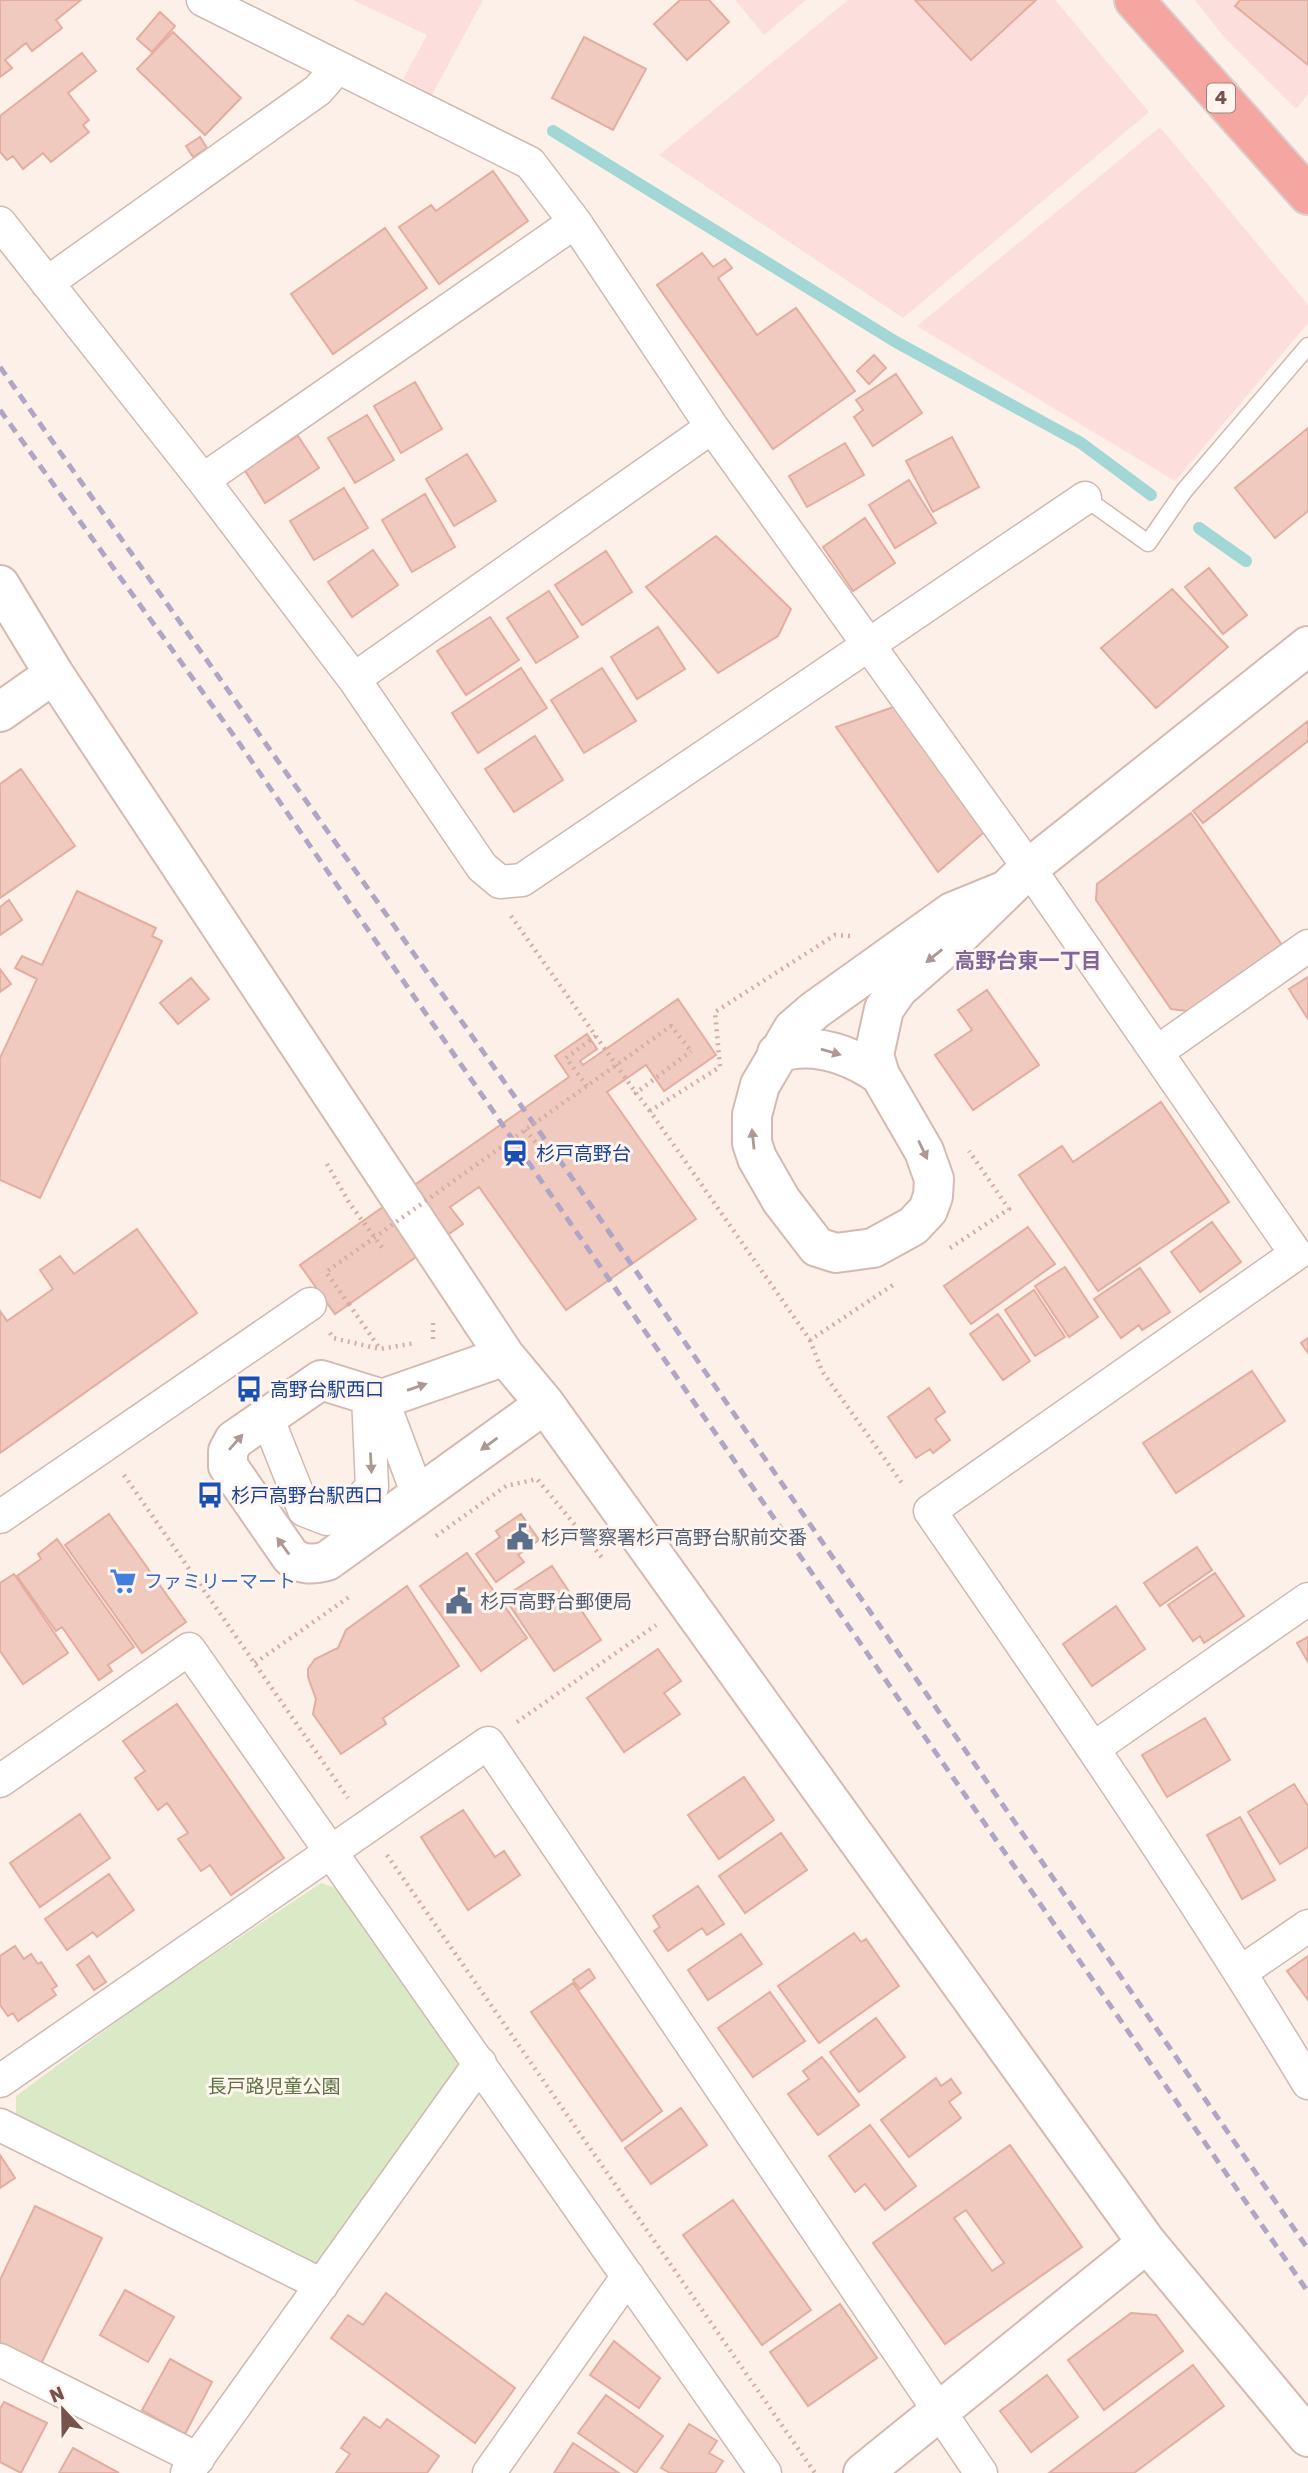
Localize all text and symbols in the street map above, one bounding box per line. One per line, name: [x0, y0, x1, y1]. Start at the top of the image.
road number: 4: [1207, 84, 1235, 113]
one-way arrow: [926, 948, 943, 963]
district label: 高野台東一丁目: [955, 948, 1102, 973]
one-way arrow: [820, 1047, 842, 1058]
one-way arrow: [748, 1128, 759, 1150]
station icon: 杉戸高野台: [500, 1138, 530, 1168]
one-way arrow: [917, 1140, 929, 1160]
place label: 杉戸高野台: [536, 1142, 631, 1165]
bus stop icon: 高野台駅西口: [234, 1374, 264, 1404]
place label: 高野台駅西口: [270, 1378, 384, 1401]
one-way arrow: [407, 1381, 428, 1392]
one-way arrow: [228, 1433, 243, 1451]
one-way arrow: [480, 1437, 498, 1451]
one-way arrow: [366, 1452, 377, 1474]
bus stop icon: 杉戸高野台駅西口: [195, 1480, 225, 1510]
place label: 杉戸高野台駅西口: [231, 1484, 383, 1507]
public building icon: 杉戸警察署杉戸高野台駅前交番: [505, 1522, 535, 1552]
place label: 杉戸警察署杉戸高野台駅前交番: [541, 1526, 807, 1549]
one-way arrow: [276, 1537, 290, 1555]
supermarket icon: ファミリーマート: [108, 1566, 138, 1596]
place label: ファミリーマート: [144, 1570, 296, 1593]
public building icon: 杉戸高野台郵便局: [444, 1586, 474, 1616]
place label: 杉戸高野台郵便局: [480, 1590, 632, 1613]
park label: 長戸路児童公園: [207, 2075, 341, 2098]
north arrow: [28, 2375, 98, 2445]
text: N: [46, 2381, 67, 2408]

